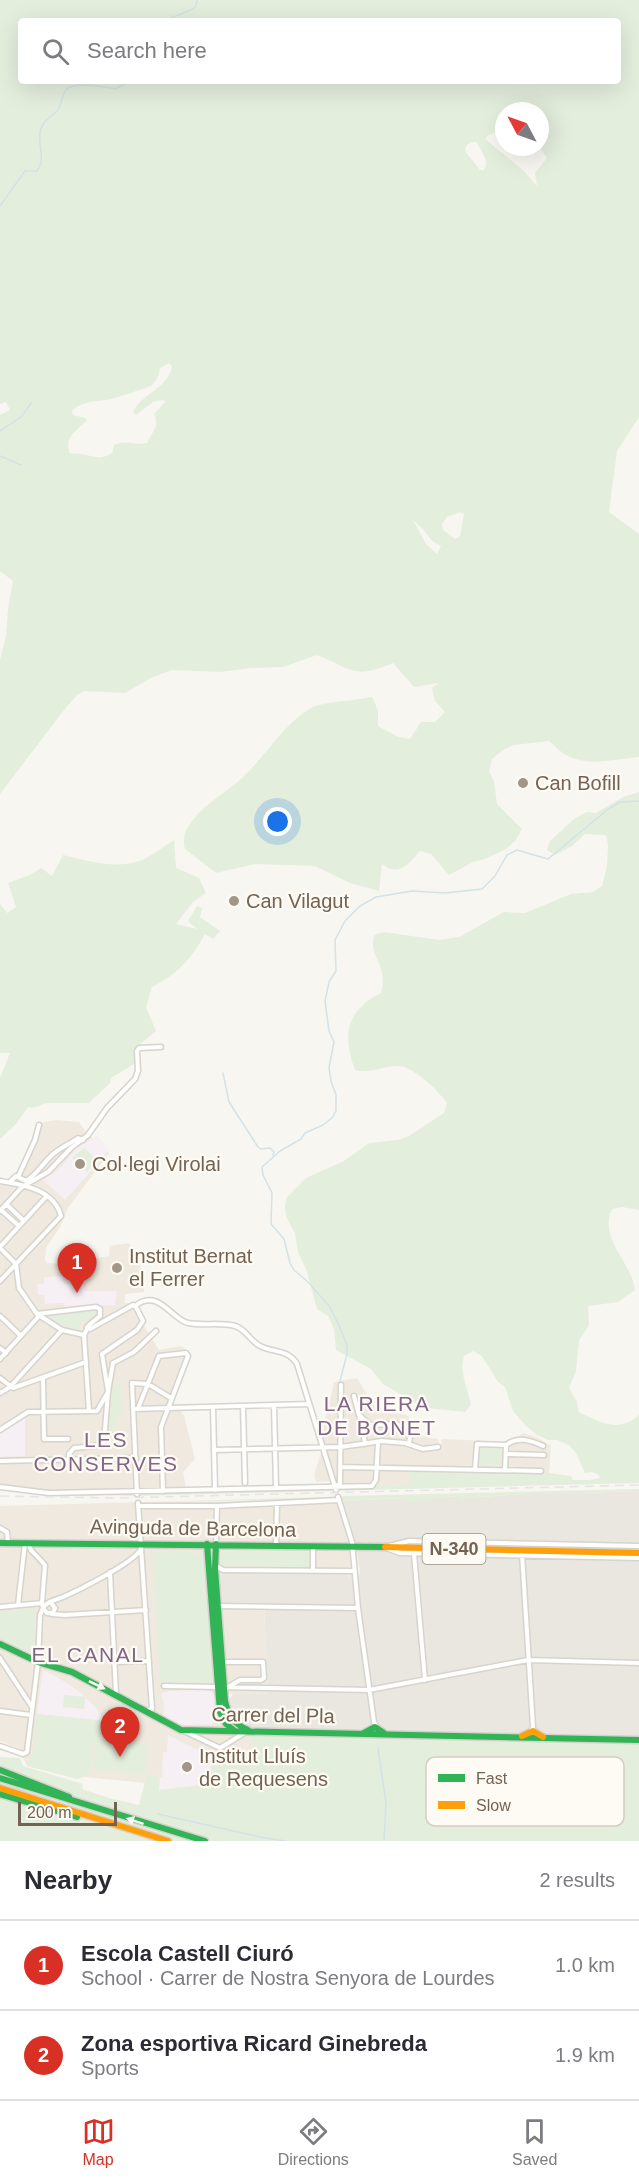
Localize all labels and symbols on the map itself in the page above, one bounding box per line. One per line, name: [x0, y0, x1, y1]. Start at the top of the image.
north arrow: [495, 102, 549, 156]
place label: Can Bofill: [535, 772, 621, 794]
marker: Can Bofill: [516, 776, 530, 790]
your location: [263, 807, 292, 836]
place label: Can Vilagut: [246, 890, 349, 912]
marker: Can Vilagut: [227, 894, 241, 908]
place label: Col·legi Virolai: [92, 1153, 221, 1175]
marker: Col·legi Virolai: [73, 1157, 87, 1171]
pin: 1: [58, 1244, 97, 1293]
place label: Institut Bernat el Ferrer: [129, 1245, 253, 1290]
marker: Institut Bernat el Ferrer: [110, 1261, 124, 1275]
district label: LA RIERA DE BONET: [317, 1392, 437, 1439]
district label: LES CONSERVES: [34, 1428, 179, 1475]
street label: Avinguda de Barcelona: [90, 1515, 297, 1541]
road number: N-340: [422, 1534, 486, 1564]
district label: EL CANAL: [32, 1643, 144, 1666]
one-way arrow: [88, 1680, 105, 1689]
street label: Carrer del Pla: [211, 1703, 336, 1727]
pin: 2: [100, 1708, 140, 1757]
place label: Institut Lluís de Requesens: [199, 1745, 328, 1790]
legend: [426, 1757, 624, 1826]
marker: Institut Lluís de Requesens: [180, 1760, 194, 1774]
text: Fast: [476, 1770, 508, 1787]
text: Slow: [476, 1797, 511, 1814]
scale bar: [18, 1799, 117, 1826]
one-way arrow: [126, 1816, 144, 1825]

